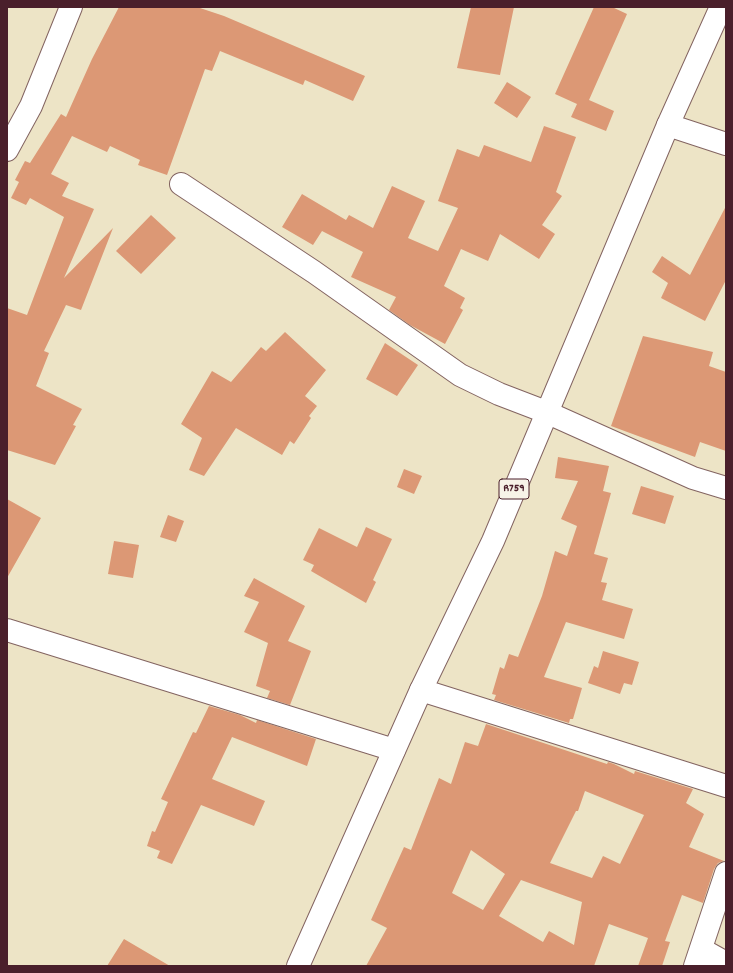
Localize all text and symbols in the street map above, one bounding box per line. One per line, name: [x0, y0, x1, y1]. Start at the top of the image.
road number: R759: [499, 479, 529, 499]

